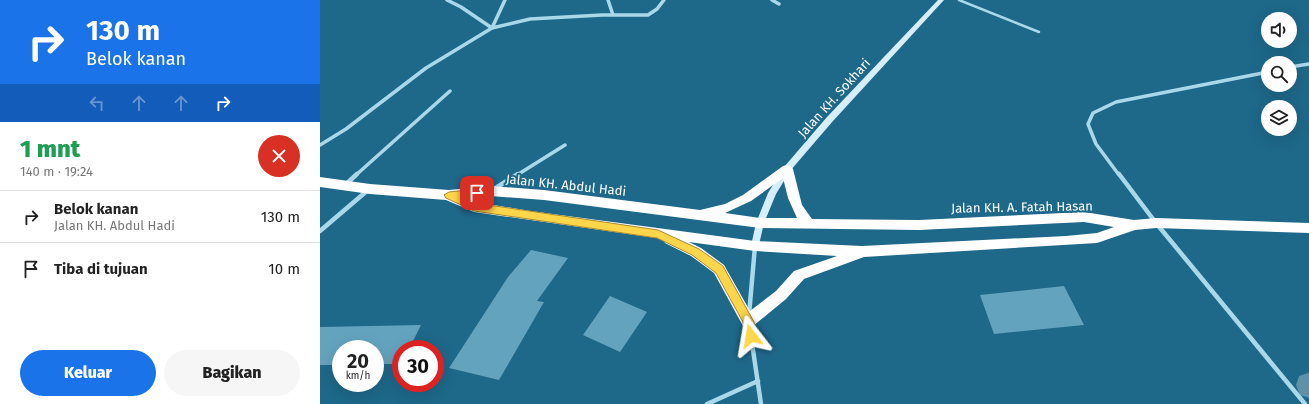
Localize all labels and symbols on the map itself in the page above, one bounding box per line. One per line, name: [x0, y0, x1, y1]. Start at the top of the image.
street label: Jalan KH. Sokhari: [795, 56, 873, 140]
street label: Jalan KH. Abdul Hadi: [505, 171, 627, 199]
pin: [460, 176, 494, 210]
street label: Jalan KH. A. Fatah Hasan: [951, 198, 1093, 216]
position arrow: [730, 315, 772, 357]
speed limit sign: 30: [392, 340, 444, 392]

